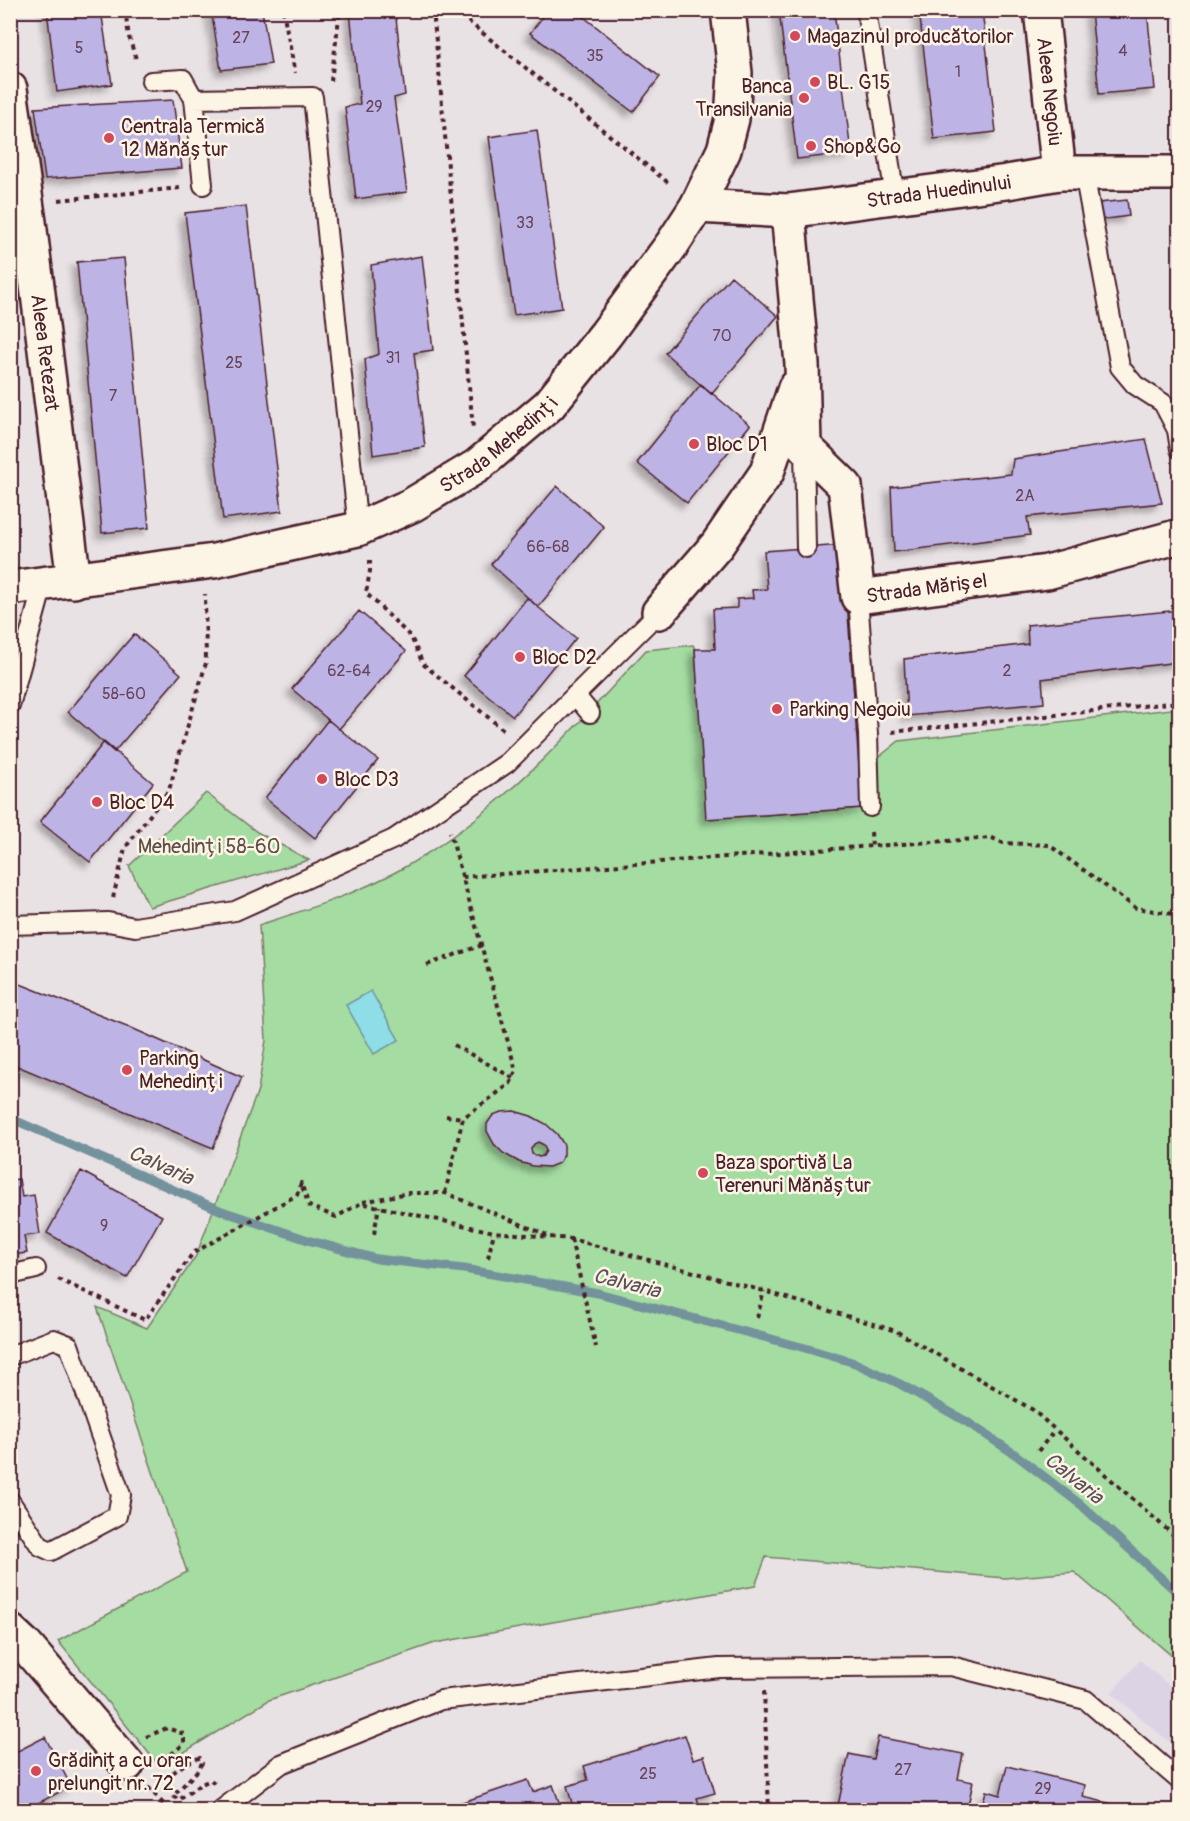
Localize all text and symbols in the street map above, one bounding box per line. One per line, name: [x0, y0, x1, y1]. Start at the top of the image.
place label: Magazinul producătorilor: [807, 24, 1014, 49]
house number: 27: [232, 28, 250, 48]
marker: Magazinul producătorilor: [788, 29, 802, 43]
street label: Aleea Negoiu: [1031, 36, 1068, 147]
house number: 5: [75, 38, 83, 58]
house number: 4: [1118, 41, 1128, 61]
house number: 35: [586, 46, 604, 66]
house number: 1: [955, 62, 961, 82]
place label: BL. G15: [827, 70, 890, 95]
place label: Banca Transilvania: [696, 74, 792, 122]
marker: BL. G15: [808, 75, 822, 89]
marker: Banca Transilvania: [797, 91, 811, 105]
house number: 29: [365, 97, 383, 117]
place label: Centrala Termică 12 Mănăștur: [121, 114, 266, 162]
marker: Centrala Termică 12 Mănăștur: [102, 131, 116, 145]
place label: Shop&Go: [823, 134, 901, 159]
marker: Shop&Go: [804, 139, 818, 153]
street label: Strada Huedinului: [865, 170, 1013, 213]
house number: 33: [516, 213, 534, 233]
street label: Aleea Retezat: [25, 293, 65, 414]
house number: 70: [712, 326, 732, 346]
house number: 31: [385, 348, 401, 368]
house number: 25: [225, 353, 243, 373]
house number: 7: [109, 386, 118, 406]
street label: Strada Mehedinți: [435, 392, 564, 499]
place label: Bloc D1: [706, 432, 768, 457]
marker: Bloc D1: [687, 437, 701, 451]
house number: 2A: [1015, 486, 1035, 506]
house number: 66-68: [527, 537, 569, 557]
street label: Strada Mărișel: [865, 568, 989, 609]
place label: Bloc D2: [532, 645, 597, 670]
marker: Bloc D2: [513, 650, 527, 664]
house number: 62-64: [327, 661, 371, 681]
house number: 2: [1003, 661, 1012, 681]
house number: 58-60: [102, 684, 146, 704]
place label: Parking Negoiu: [789, 697, 911, 722]
marker: Parking Negoiu: [770, 702, 784, 716]
place label: Bloc D3: [334, 767, 399, 792]
marker: Bloc D3: [315, 772, 329, 786]
place label: Bloc D4: [109, 790, 175, 815]
marker: Bloc D4: [90, 795, 104, 809]
park label: Mehedinți 58-60: [138, 834, 280, 859]
place label: Parking Mehedinți: [139, 1046, 223, 1094]
marker: Parking Mehedinți: [120, 1063, 134, 1077]
water label: Calvaria: [124, 1139, 198, 1192]
place label: Baza sportivă La Terenuri Mănăștur: [715, 1150, 871, 1198]
marker: Baza sportivă La Terenuri Mănăștur: [696, 1166, 710, 1180]
house number: 9: [100, 1216, 108, 1236]
water label: Calvaria: [591, 1262, 664, 1305]
water label: Calvaria: [1039, 1447, 1110, 1511]
place label: Grădinița cu orar prelungit nr. 72: [48, 1748, 191, 1796]
house number: 27: [894, 1760, 912, 1780]
marker: Grădinița cu orar prelungit nr. 72: [29, 1764, 43, 1778]
house number: 25: [639, 1764, 657, 1784]
house number: 29: [1034, 1779, 1052, 1799]

